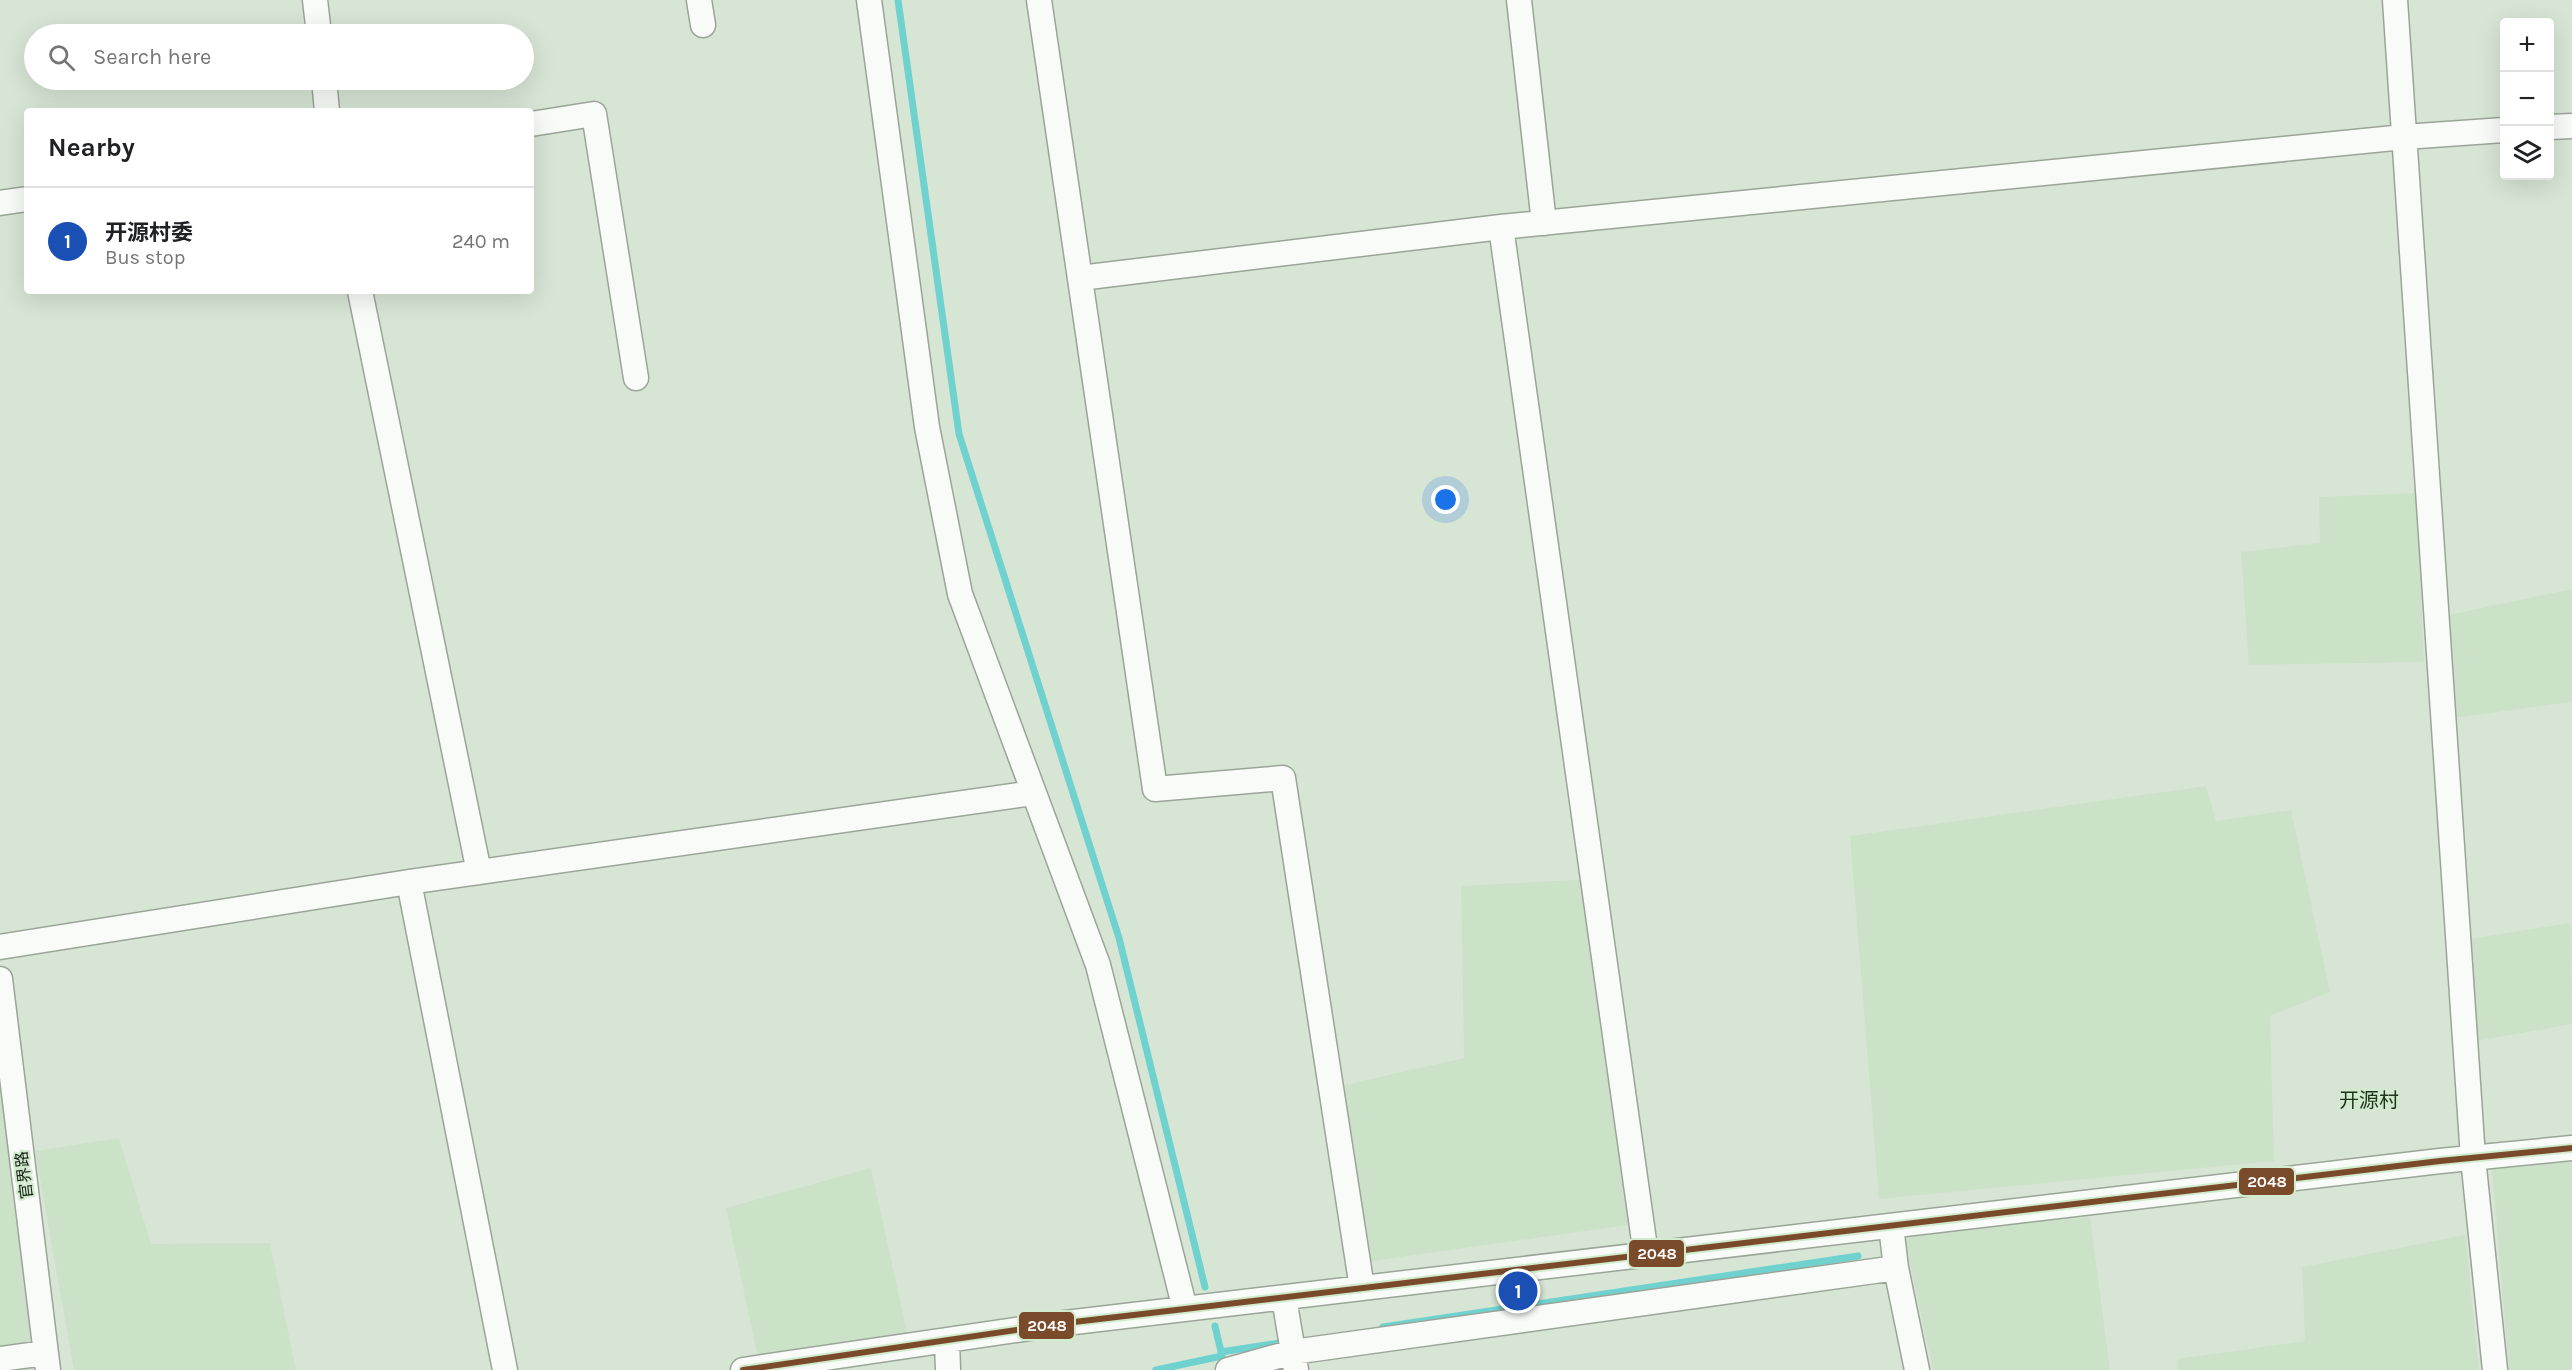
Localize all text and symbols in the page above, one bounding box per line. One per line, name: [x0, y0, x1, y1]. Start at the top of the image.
map controls: [2500, 18, 2554, 180]
button: +: [2500, 18, 2554, 72]
search box: [24, 24, 534, 90]
icon: search: [45, 41, 78, 74]
text: Search here: [93, 44, 211, 70]
button: −: [2500, 72, 2554, 126]
button: layers: [2500, 126, 2554, 180]
text: Nearby: [48, 132, 135, 163]
text: 开源村委: [105, 220, 193, 246]
text: 1: [64, 230, 71, 253]
text: 240 m: [452, 230, 510, 253]
text: Bus stop: [105, 246, 185, 269]
your location: [1431, 485, 1460, 514]
district label: 开源村: [2339, 1089, 2399, 1112]
street label: 官界路: [12, 1150, 36, 1200]
line badge: 2048: [2238, 1167, 2295, 1196]
text: 2048: [2247, 1172, 2287, 1191]
line badge: 2048: [1628, 1239, 1685, 1268]
text: 2048: [1637, 1244, 1677, 1263]
pin: 1: [1498, 1268, 1538, 1314]
line badge: 2048: [1018, 1311, 1075, 1340]
text: 2048: [1027, 1316, 1067, 1335]

